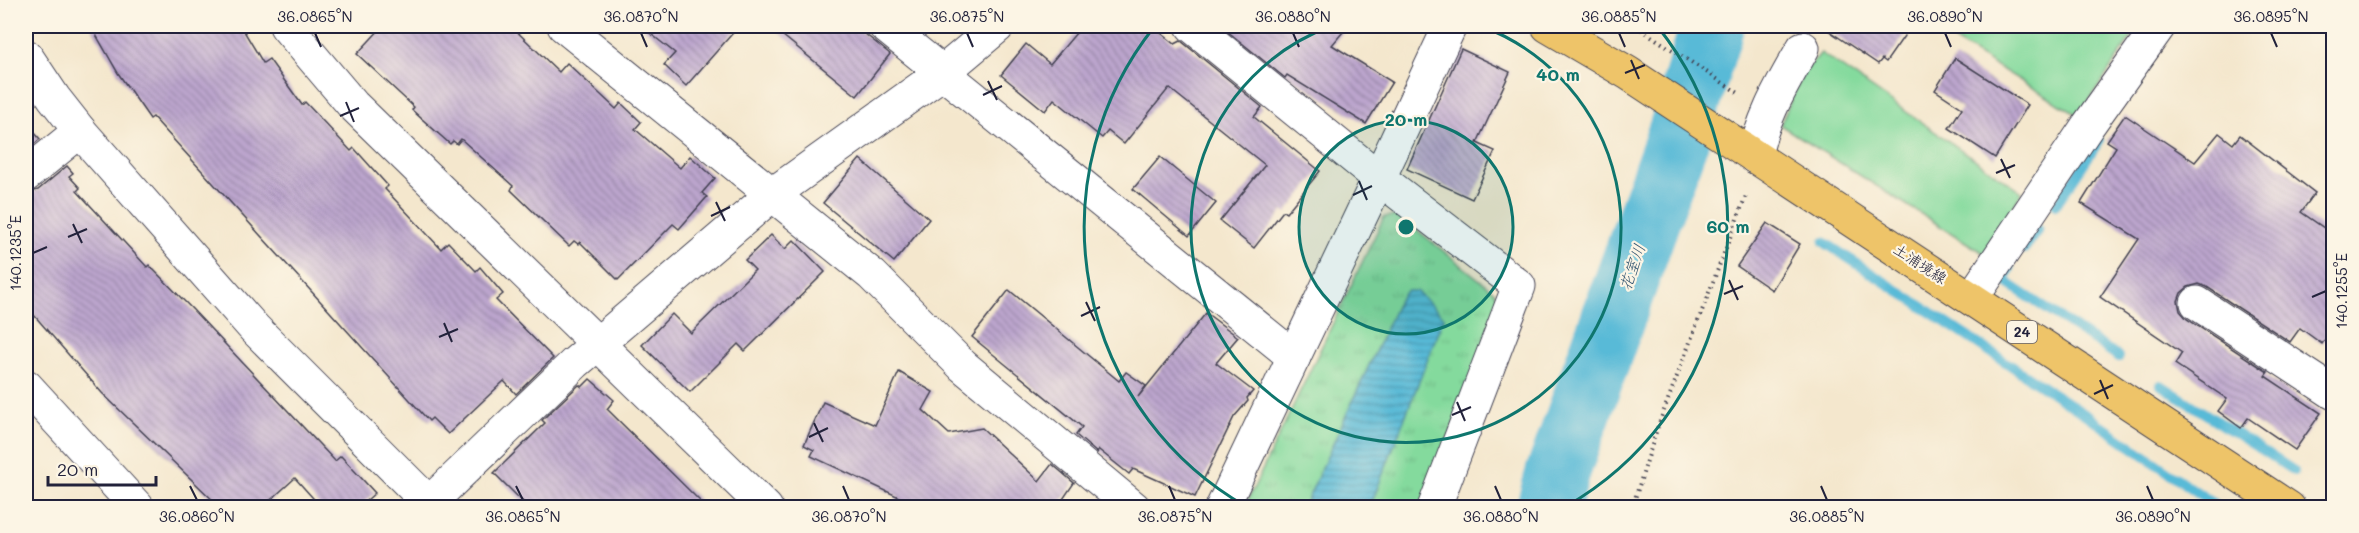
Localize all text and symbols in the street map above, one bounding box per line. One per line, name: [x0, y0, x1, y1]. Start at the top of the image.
text: 36.0865°N: [277, 6, 353, 26]
text: 36.0870°N: [603, 6, 679, 26]
text: 36.0875°N: [930, 6, 1004, 26]
text: 36.0880°N: [1255, 6, 1331, 26]
text: 36.0885°N: [1581, 6, 1657, 26]
text: 36.0890°N: [1907, 6, 1983, 26]
text: 36.0895°N: [2233, 6, 2309, 26]
text: 40 m: [1536, 62, 1580, 86]
text: 20 m: [1385, 107, 1427, 131]
text: 60 m: [1706, 214, 1750, 238]
text: 140.1235°E: [5, 215, 25, 291]
centre of rings: [1396, 217, 1416, 237]
street label: 土浦境線: [1890, 238, 1951, 288]
water label: 花室川: [1614, 241, 1649, 293]
text: 140.1255°E: [2331, 253, 2351, 329]
road number: 24: [2007, 321, 2037, 343]
scale bar: [48, 449, 156, 487]
text: 20 m: [57, 457, 98, 481]
text: 36.0860°N: [159, 506, 235, 526]
text: 36.0865°N: [485, 506, 561, 526]
text: 36.0870°N: [811, 506, 887, 526]
text: 36.0875°N: [1138, 506, 1212, 526]
text: 36.0880°N: [1463, 506, 1539, 526]
text: 36.0885°N: [1789, 506, 1865, 526]
text: 36.0890°N: [2115, 506, 2191, 526]

